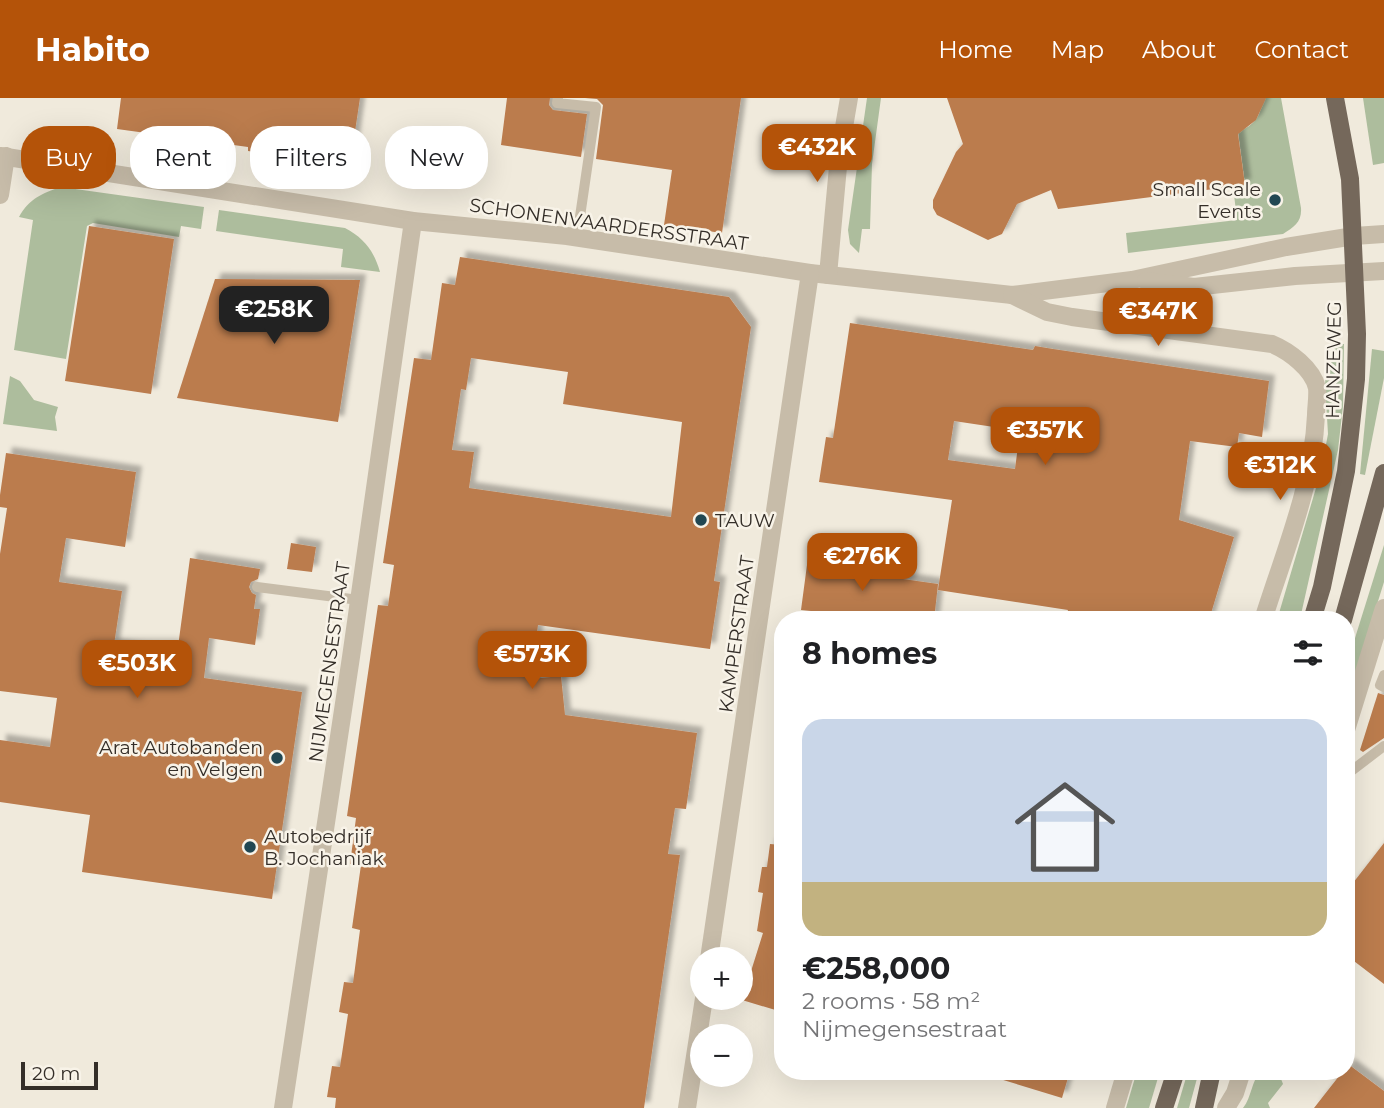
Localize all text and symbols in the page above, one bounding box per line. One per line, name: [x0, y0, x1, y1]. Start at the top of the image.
text: Habito: [35, 29, 150, 69]
text: Home: [938, 35, 1013, 64]
text: Map: [1051, 35, 1104, 64]
text: About: [1142, 35, 1216, 64]
text: Contact: [1254, 35, 1349, 64]
pin: €432K: [768, 125, 866, 184]
chip: Buy: [21, 126, 116, 189]
chip: Rent: [130, 126, 236, 189]
chip: Filters: [250, 126, 371, 189]
chip: New: [385, 126, 488, 189]
text: €432K: [778, 133, 856, 161]
place label: Small Scale Events: [1153, 178, 1261, 223]
marker: Small Scale Events: [1267, 192, 1283, 208]
street label: SCHONENVAARDERSSTRAAT: [468, 194, 750, 255]
pin: €258K: [225, 286, 323, 346]
pin: €347K: [1109, 288, 1207, 348]
text: €258K: [235, 295, 313, 323]
text: €347K: [1119, 297, 1197, 325]
street label: HANZEWEG: [1321, 301, 1346, 419]
pin: €357K: [996, 408, 1094, 467]
text: €357K: [1007, 416, 1083, 444]
pin: €312K: [1231, 442, 1329, 502]
text: €312K: [1244, 451, 1316, 479]
place label: TAUW: [715, 509, 775, 532]
marker: TAUW: [693, 512, 709, 528]
pin: €276K: [813, 533, 911, 593]
text: €276K: [823, 542, 901, 570]
street label: KAMPERSTRAAT: [714, 554, 759, 714]
street label: NIJMEGENSESTRAAT: [304, 560, 355, 764]
pin: €573K: [483, 632, 581, 691]
icon: filters: [1289, 634, 1327, 672]
text: 8 homes: [802, 635, 937, 672]
pin: €503K: [88, 640, 186, 700]
text: €573K: [494, 640, 570, 668]
text: €503K: [98, 649, 176, 677]
place label: Arat Autobanden en Velgen: [99, 736, 263, 781]
marker: Arat Autobanden en Velgen: [269, 750, 285, 766]
icon: home: [1002, 764, 1128, 890]
place label: Autobedrijf B. Jochaniak: [264, 825, 385, 870]
marker: Autobedrijf B. Jochaniak: [242, 839, 258, 855]
map controls: [690, 947, 753, 1087]
button: +: [690, 947, 753, 1010]
text: €258,000: [802, 950, 950, 987]
text: 2 rooms · 58 m²: [802, 987, 980, 1015]
text: Nijmegensestraat: [802, 1015, 1007, 1043]
button: −: [690, 1024, 753, 1087]
scale bar: [21, 1059, 98, 1091]
text: 20 m: [32, 1062, 80, 1085]

